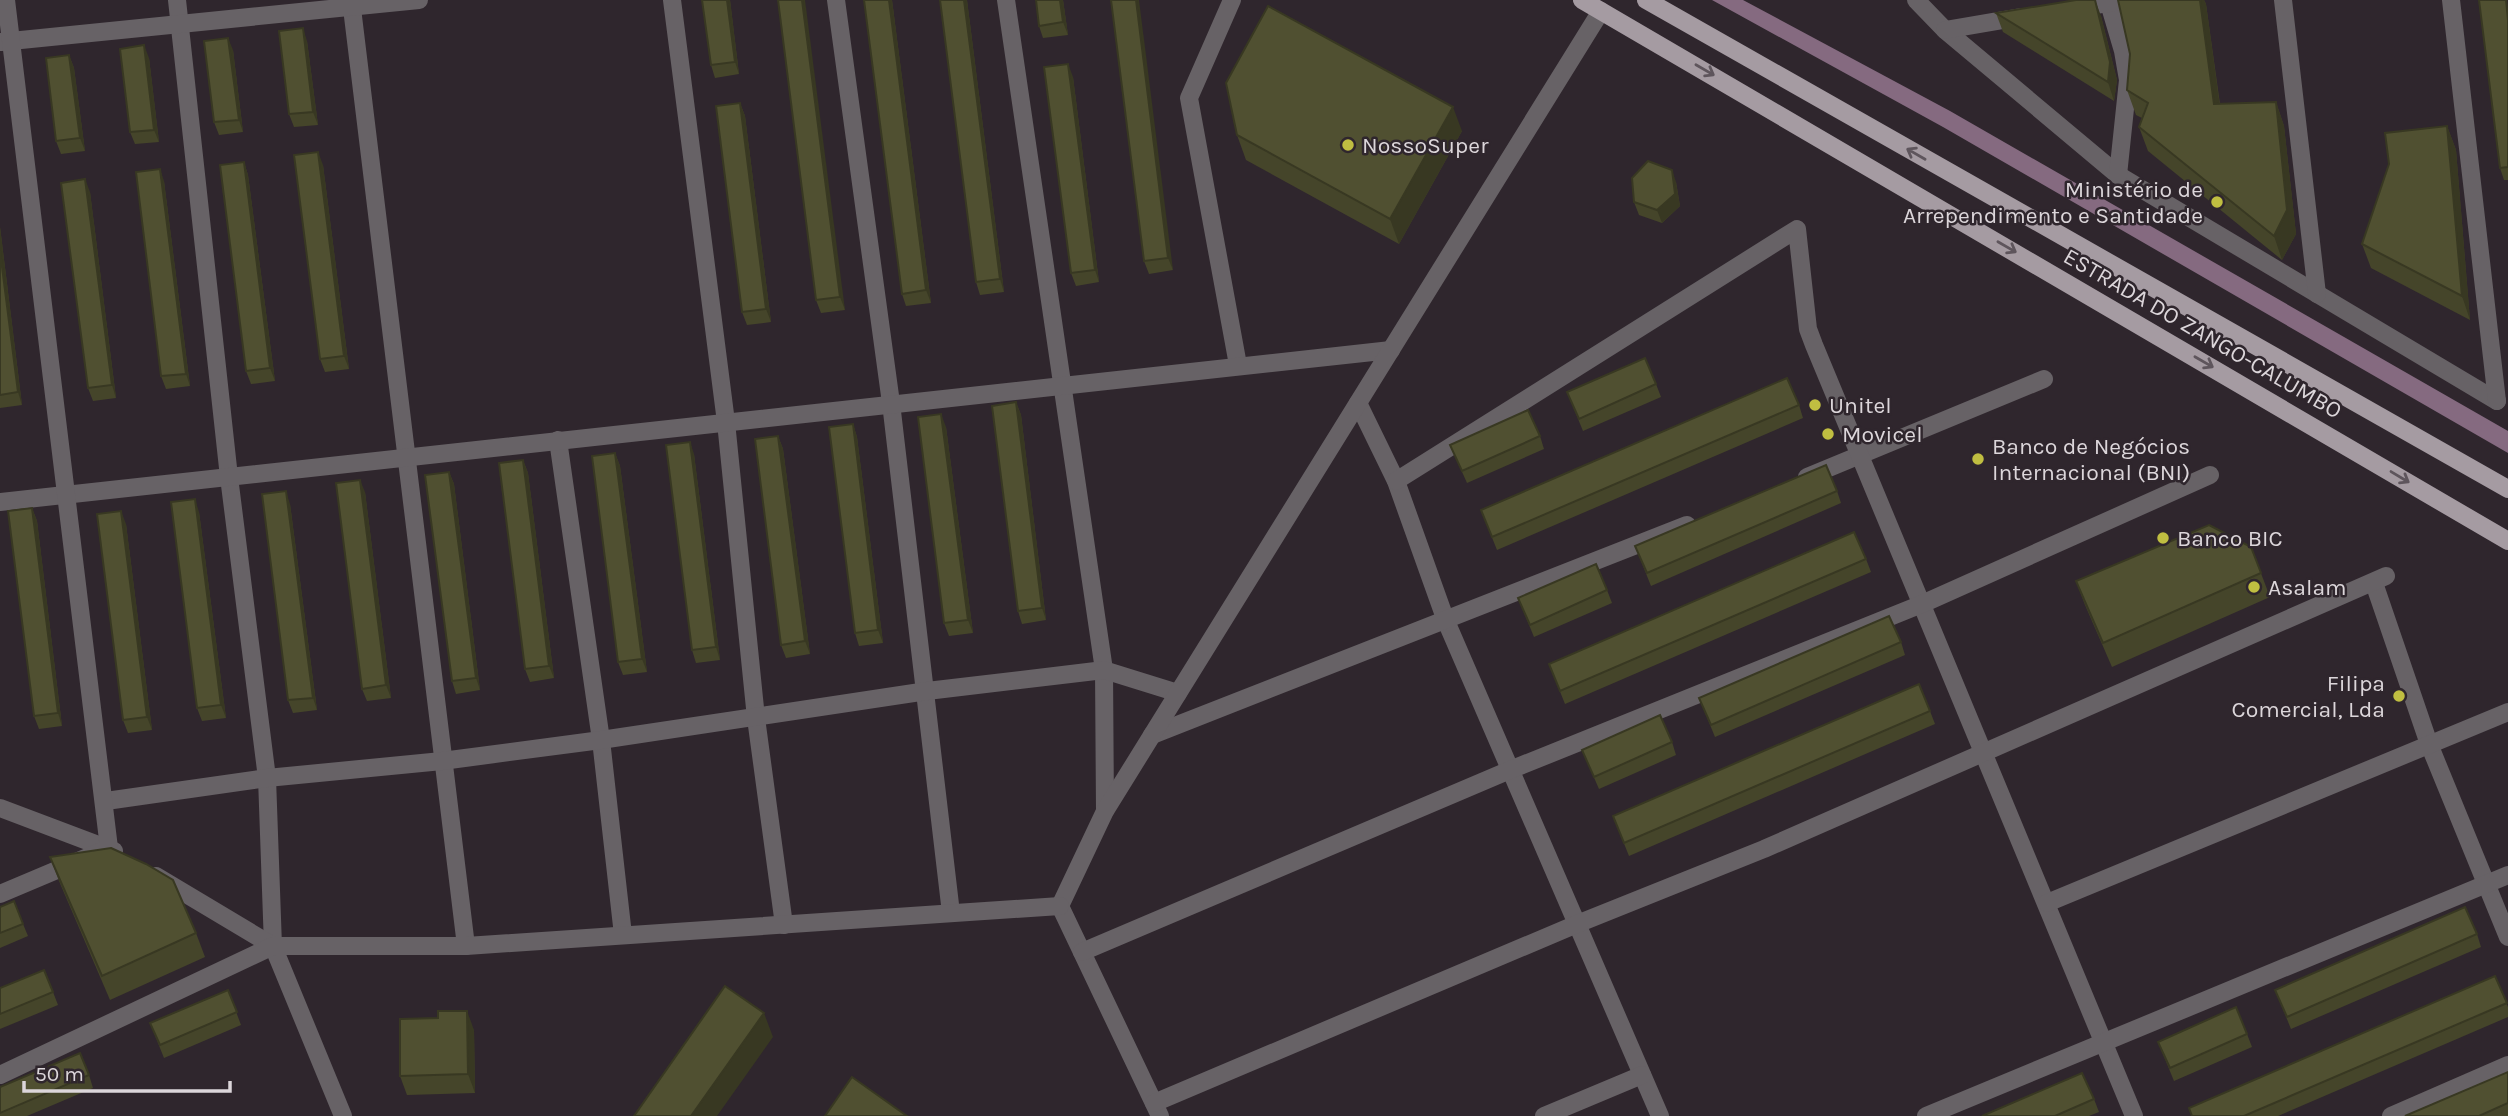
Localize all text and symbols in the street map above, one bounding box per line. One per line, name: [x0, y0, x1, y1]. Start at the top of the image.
one-way arrow: [1694, 64, 1715, 77]
place label: NossoSuper: [1362, 132, 1489, 159]
marker: NossoSuper: [1340, 137, 1356, 153]
one-way arrow: [1906, 146, 1926, 160]
place label: Ministério de Arrependimento e Santidade: [1903, 176, 2203, 229]
marker: Ministério de Arrependimento e Santidade: [2209, 194, 2225, 210]
one-way arrow: [1997, 240, 2017, 254]
street label: ESTRADA DO ZANGO-CALUMBO: [2059, 243, 2347, 424]
one-way arrow: [2193, 355, 2213, 369]
place label: Unitel: [1829, 392, 1892, 419]
marker: Unitel: [1807, 397, 1823, 413]
place label: Movicel: [1842, 421, 1923, 448]
marker: Movicel: [1820, 426, 1836, 442]
place label: Banco de Negócios Internacional (BNI): [1992, 433, 2190, 486]
marker: Banco de Negócios Internacional (BNI): [1970, 451, 1986, 467]
one-way arrow: [2389, 470, 2409, 484]
place label: Banco BIC: [2177, 525, 2283, 552]
marker: Banco BIC: [2155, 530, 2171, 546]
place label: Asalam: [2268, 574, 2347, 601]
marker: Asalam: [2246, 579, 2262, 595]
place label: Filipa Comercial, Lda: [2232, 670, 2385, 723]
marker: Filipa Comercial, Lda: [2391, 688, 2407, 704]
scale bar: [24, 1050, 231, 1094]
text: 50 m: [35, 1062, 84, 1086]

